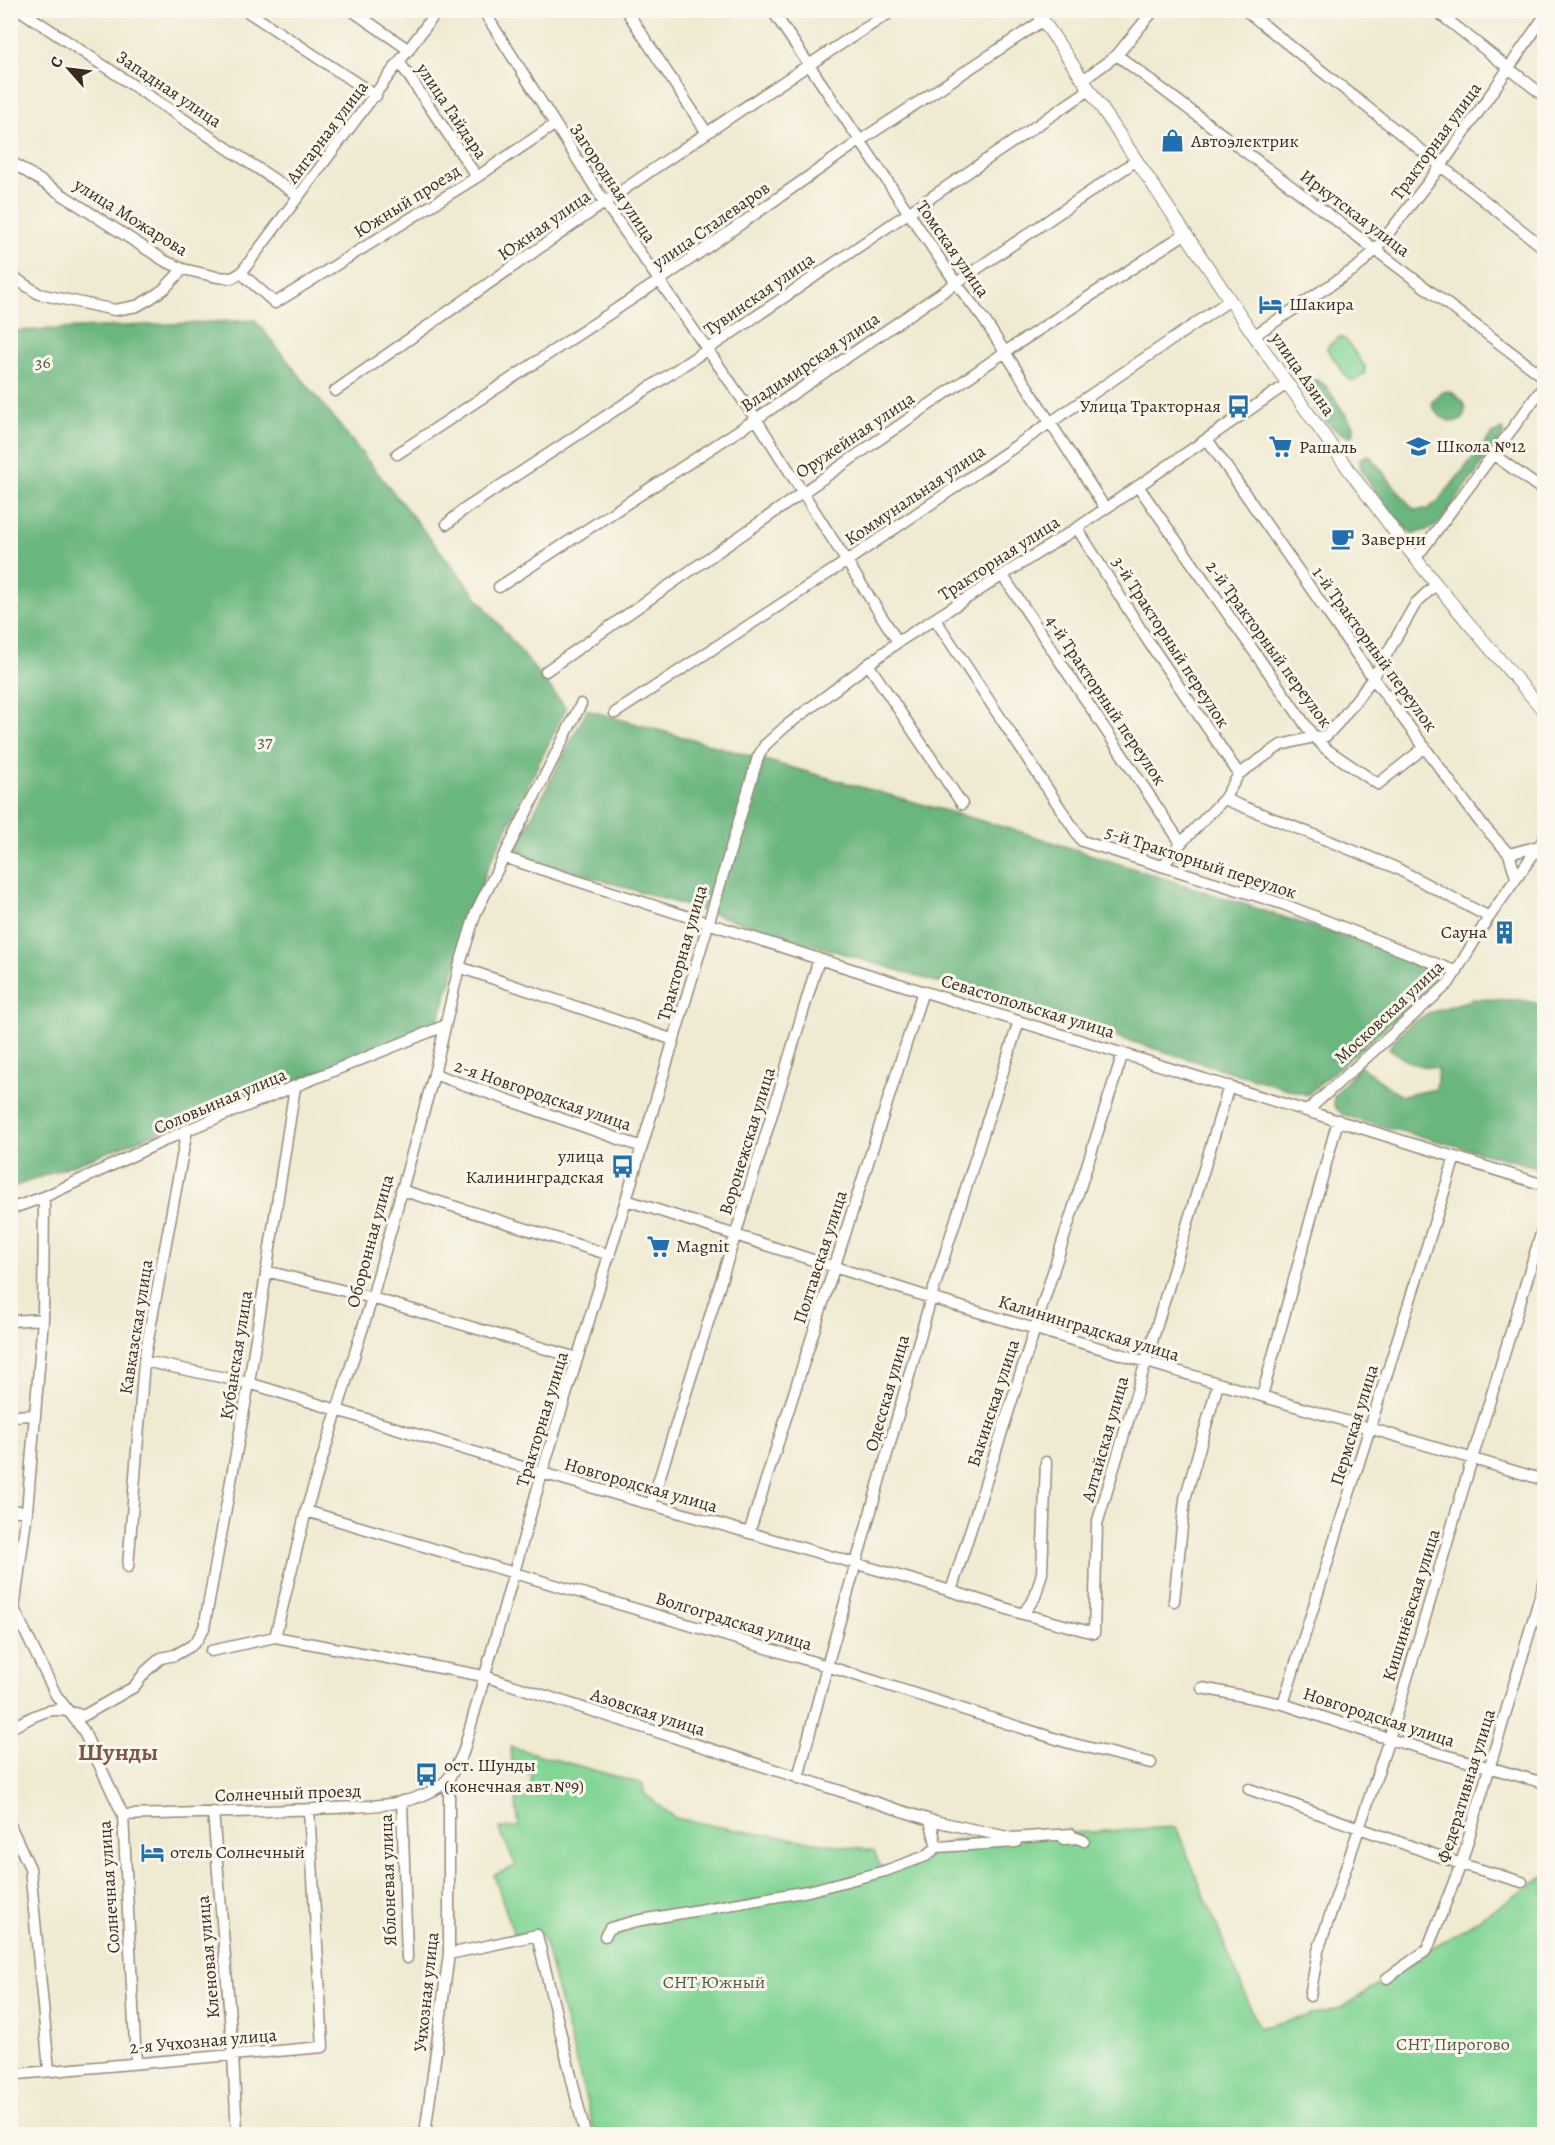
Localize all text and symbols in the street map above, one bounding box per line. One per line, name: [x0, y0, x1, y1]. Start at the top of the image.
north arrow: [39, 39, 99, 99]
street label: Западная улица: [112, 45, 227, 133]
text: С: [45, 53, 69, 72]
street label: улица Гайдара: [410, 57, 493, 164]
street label: Ангарная улица: [280, 75, 374, 189]
street label: Тракторная улица: [1385, 77, 1487, 205]
street label: Загородная улица: [564, 119, 662, 248]
shop icon: Автоэлектрик: [1160, 128, 1186, 154]
place label: Автоэлектрик: [1190, 129, 1299, 153]
street label: Южный проезд: [349, 158, 465, 243]
street label: Иркутская улица: [1295, 164, 1415, 263]
street label: улица Можарова: [69, 172, 193, 262]
street label: улица Сталеваров: [647, 176, 774, 275]
street label: Южная улица: [493, 184, 596, 266]
street label: Томская улица: [911, 196, 996, 303]
street label: Тувинская улица: [699, 247, 820, 341]
hotel icon: Шакира: [1258, 291, 1284, 317]
place label: Шакира: [1289, 292, 1354, 316]
street label: Владимирская улица: [736, 306, 885, 417]
street label: улица Азина: [1265, 327, 1341, 421]
park label: 36: [35, 350, 51, 374]
street label: Оружейная улица: [791, 386, 920, 484]
bus stop icon: Улица Тракторная: [1226, 393, 1252, 419]
place label: Улица Тракторная: [1080, 394, 1221, 418]
school or university icon: Школа №12: [1405, 433, 1431, 459]
supermarket icon: Рашаль: [1268, 434, 1294, 460]
place label: Школа №12: [1436, 434, 1526, 458]
place label: Рашаль: [1299, 435, 1357, 459]
street label: Коммунальная улица: [840, 439, 991, 551]
street label: Тракторная улица: [934, 509, 1065, 606]
cafe icon: Заверни: [1330, 526, 1356, 552]
place label: Заверни: [1361, 527, 1426, 551]
street label: 3-й Тракторный переулок: [1107, 552, 1235, 732]
street label: 2-й Тракторный переулок: [1200, 556, 1338, 732]
street label: 1-й Тракторный переулок: [1307, 562, 1443, 736]
street label: 4-й Тракторный переулок: [1040, 610, 1172, 790]
park label: 37: [257, 729, 273, 753]
street label: 5-й Тракторный переулок: [1102, 820, 1300, 904]
street label: Тракторная улица: [651, 882, 713, 1024]
building icon: Сауна: [1492, 919, 1518, 945]
place label: Сауна: [1441, 920, 1488, 944]
street label: Московская улица: [1329, 954, 1450, 1069]
street label: Севастопольская улица: [938, 968, 1118, 1044]
street label: 2-я Новгородская улица: [451, 1053, 635, 1137]
street label: Соловьиная улица: [150, 1062, 291, 1140]
street label: Воронежская улица: [713, 1064, 781, 1218]
place label: улица Калининградская: [466, 1144, 605, 1189]
bus stop icon: улица Калининградская: [609, 1153, 635, 1179]
street label: Оборонная улица: [341, 1171, 400, 1310]
street label: Полтавская улица: [787, 1187, 853, 1327]
supermarket icon: Magnit: [645, 1233, 671, 1259]
place label: Magnit: [676, 1234, 729, 1258]
street label: Кавказская улица: [113, 1257, 159, 1396]
street label: Кубанская улица: [214, 1288, 258, 1421]
street label: Калининградская улица: [996, 1289, 1183, 1367]
street label: Одесская улица: [859, 1331, 915, 1454]
street label: Бакинская улица: [961, 1336, 1025, 1470]
street label: Тракторная улица: [510, 1348, 574, 1489]
street label: Пермская улица: [1324, 1361, 1384, 1488]
street label: Алтайская улица: [1075, 1373, 1135, 1506]
street label: Новгородская улица: [562, 1452, 721, 1519]
street label: Кишинёвская улица: [1376, 1525, 1446, 1684]
street label: Волгоградская улица: [653, 1586, 816, 1656]
street label: Новгородская улица: [1300, 1681, 1459, 1753]
street label: Азовская улица: [587, 1682, 709, 1742]
street label: Федеративная улица: [1431, 1705, 1501, 1866]
district label: Шунды: [78, 1736, 158, 1768]
place label: ост. Шунды (конечная авт №9): [444, 1753, 584, 1798]
bus stop icon: ост. Шунды (конечная авт №9): [413, 1762, 439, 1788]
street label: Солнечный проезд: [214, 1778, 362, 1808]
street label: Яблоневая улица: [374, 1813, 402, 1947]
street label: Солнечная улица: [92, 1819, 126, 1954]
hotel icon: отель Солнечный: [139, 1839, 165, 1865]
place label: отель Солнечный: [170, 1840, 305, 1864]
street label: Кленовая улица: [191, 1894, 225, 2019]
street label: Учхозная улица: [408, 1930, 444, 2053]
park label: СНТ Южный: [663, 1970, 765, 1994]
street label: 2-я Учхозная улица: [128, 2023, 278, 2059]
park label: СНТ Пирогово: [1396, 2032, 1510, 2056]

